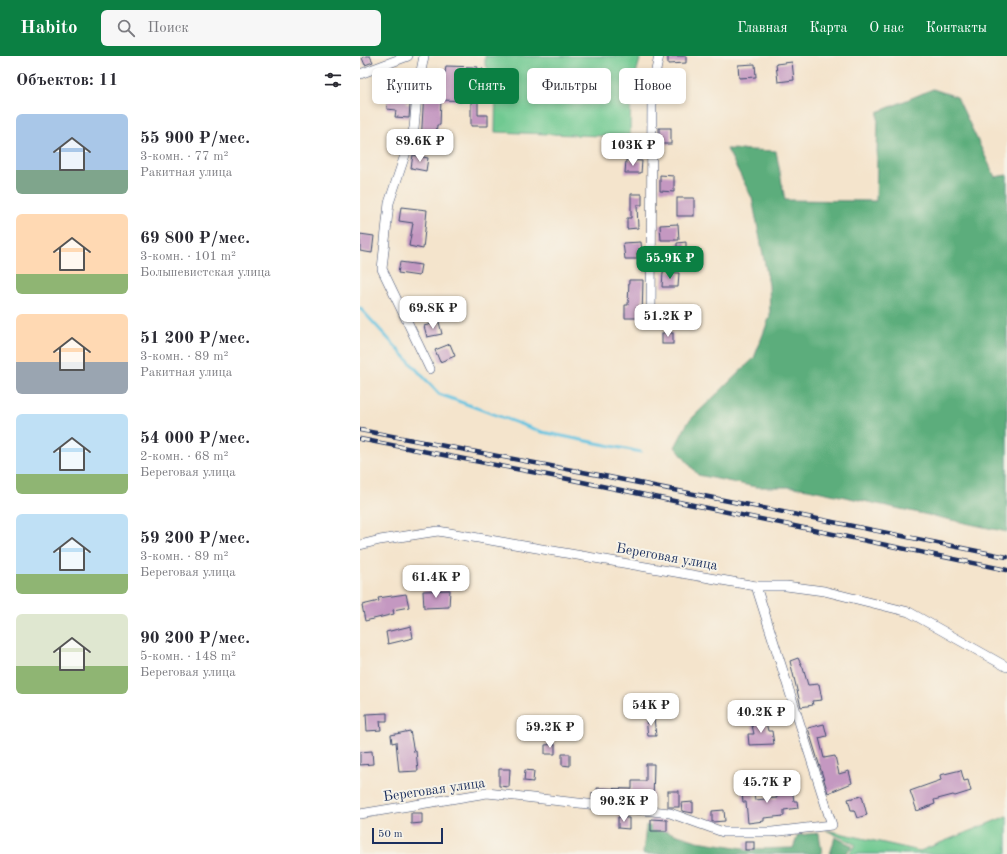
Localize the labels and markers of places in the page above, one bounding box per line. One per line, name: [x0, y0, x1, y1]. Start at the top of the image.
pin: 89.6K ₽: [383, 129, 457, 163]
pin: 103K ₽: [600, 133, 666, 167]
pin: 55.9K ₽: [633, 246, 707, 280]
pin: 69.8K ₽: [396, 296, 470, 330]
pin: 51.2K ₽: [631, 304, 705, 338]
pin: 61.4K ₽: [399, 565, 473, 599]
pin: 54K ₽: [623, 693, 679, 727]
pin: 40.2K ₽: [724, 700, 798, 734]
pin: 59.2K ₽: [513, 715, 587, 749]
pin: 45.7K ₽: [730, 770, 804, 804]
pin: 90.2K ₽: [587, 789, 661, 823]

